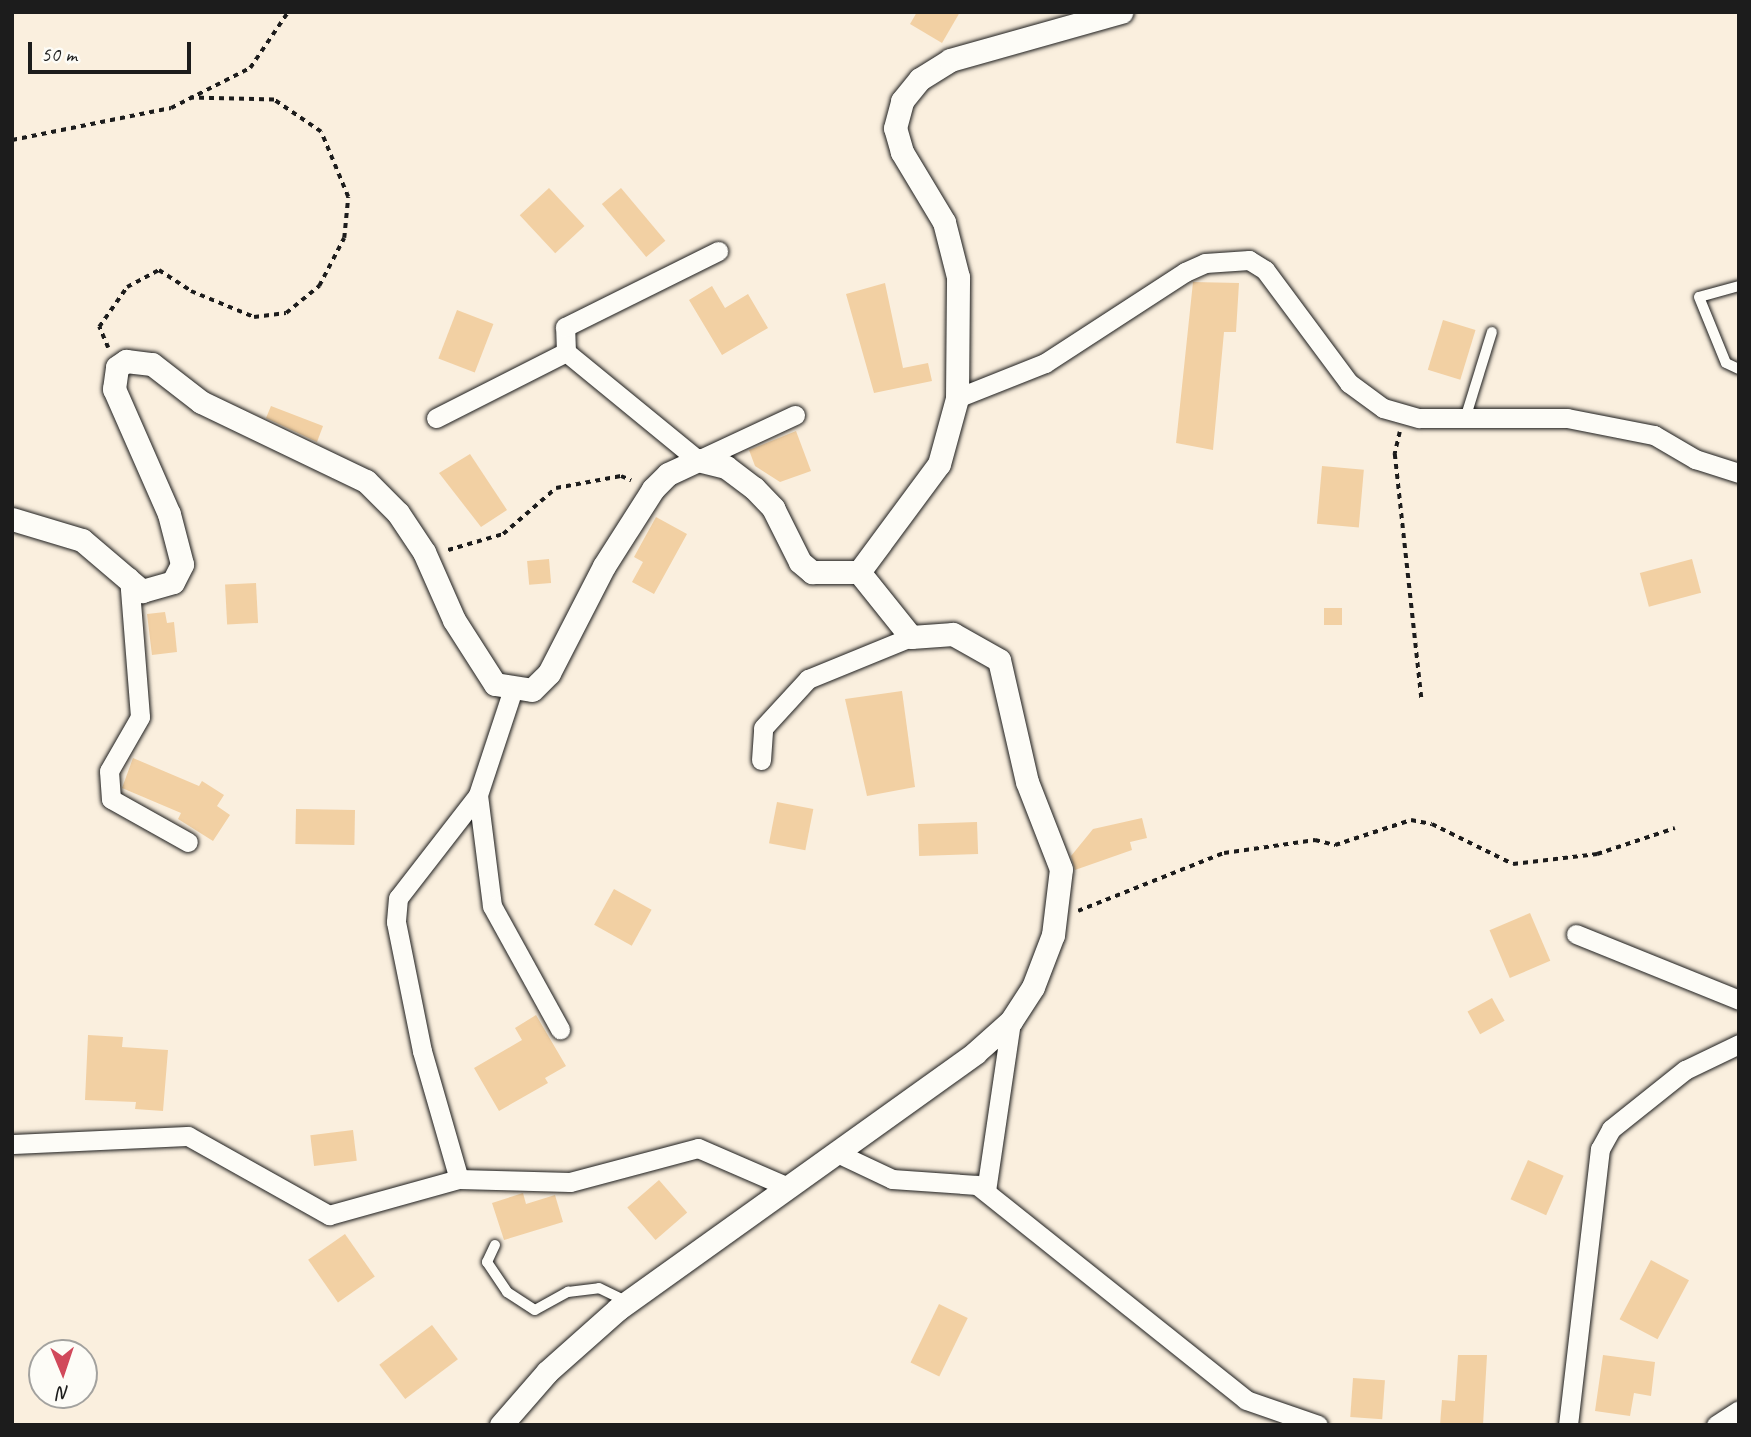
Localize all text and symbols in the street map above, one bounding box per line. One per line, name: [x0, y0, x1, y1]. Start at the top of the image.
scale bar: [32, 28, 194, 72]
text: 50 m: [41, 41, 77, 67]
north arrow: [28, 1339, 98, 1409]
text: N: [57, 1381, 70, 1405]

